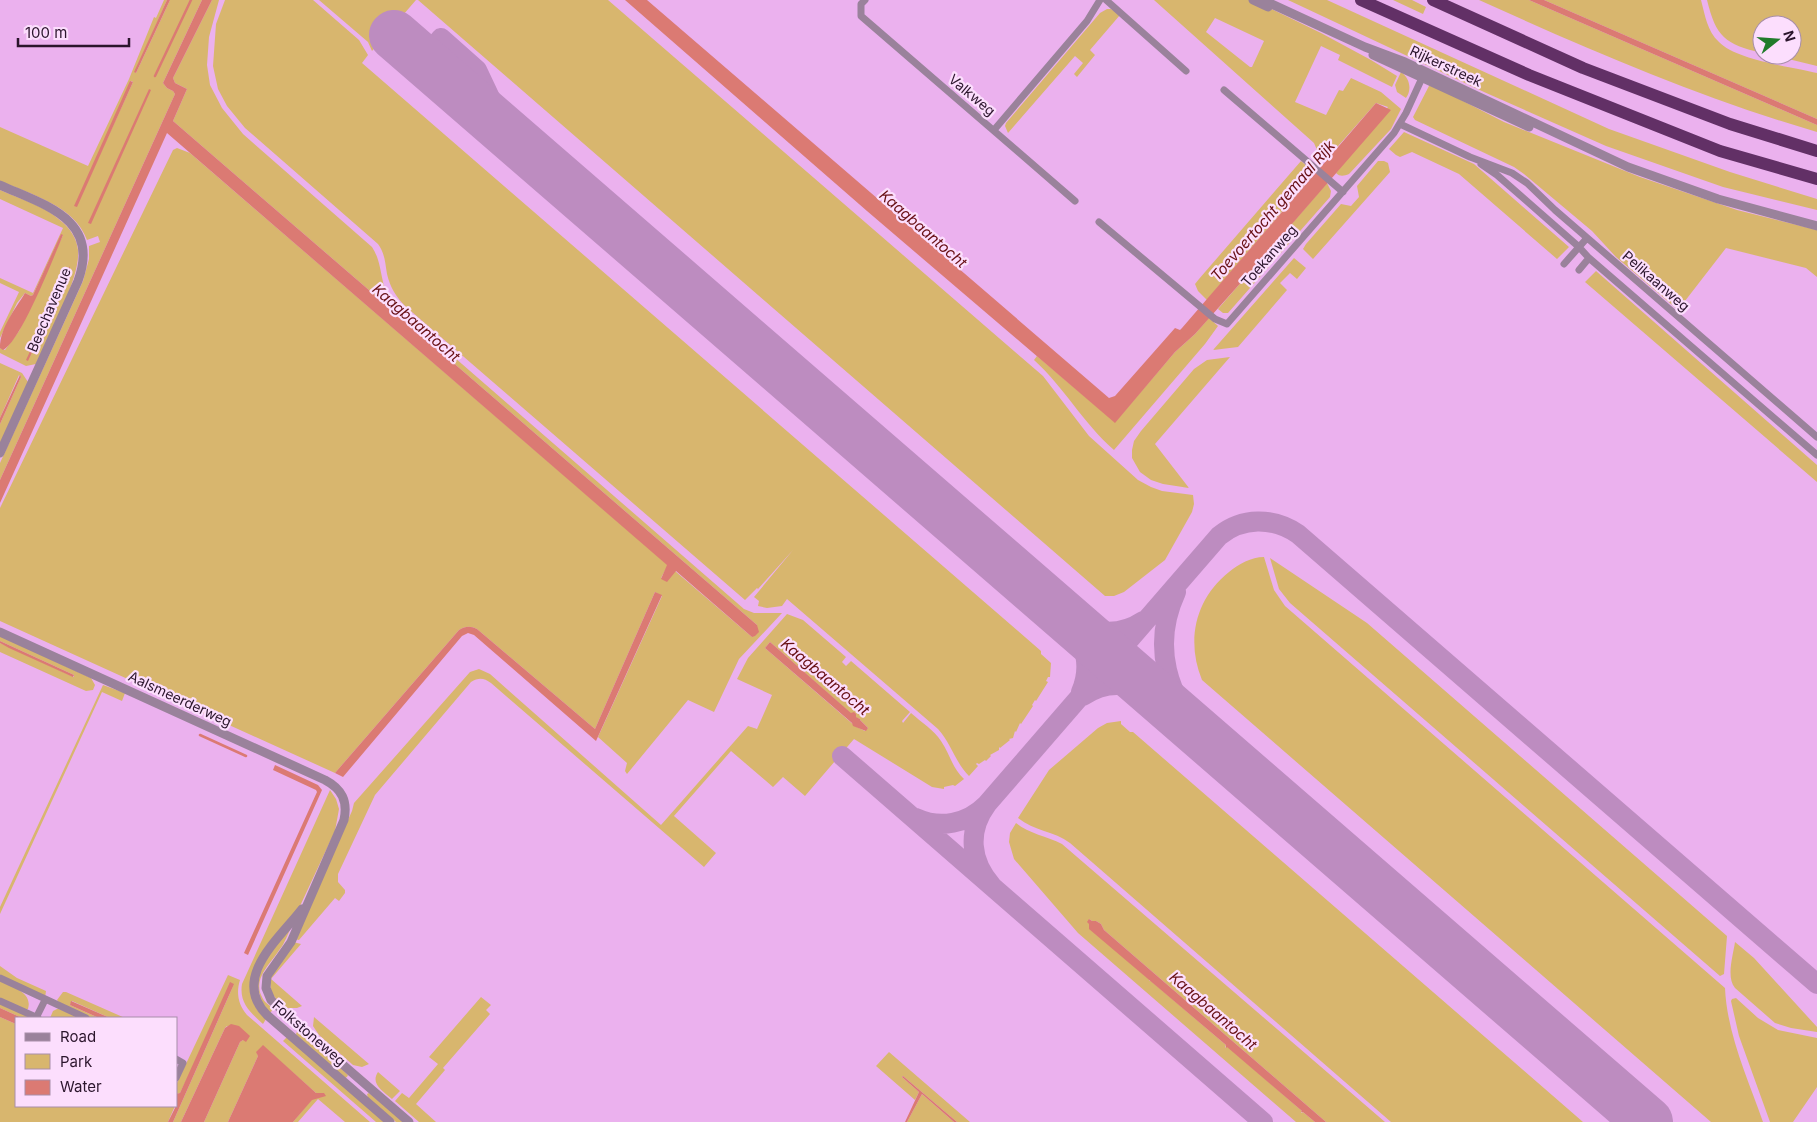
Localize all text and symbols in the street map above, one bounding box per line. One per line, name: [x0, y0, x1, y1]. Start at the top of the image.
scale bar: [18, 15, 129, 47]
north arrow: [1752, 15, 1802, 65]
text: 100 m: [25, 23, 67, 42]
text: N: [1780, 28, 1800, 44]
street label: Rijkerstreek: [1407, 41, 1485, 90]
street label: Valkweg: [945, 70, 999, 119]
water label: Toevoertocht gemaal Rijk: [1206, 136, 1339, 285]
water label: Kaagbaantocht: [876, 185, 972, 272]
street label: Toekanweg: [1237, 221, 1300, 290]
street label: Pelikaanweg: [1619, 247, 1693, 314]
street label: Beechavenue: [23, 265, 74, 354]
water label: Kaagbaantocht: [369, 279, 465, 366]
water label: Kaagbaantocht: [777, 634, 874, 720]
street label: Aalsmeerderweg: [126, 667, 235, 730]
water label: Kaagbaantocht: [1166, 967, 1262, 1054]
street label: Folkstoneweg: [269, 996, 349, 1069]
legend: [15, 1017, 178, 1107]
text: Road: [60, 1027, 96, 1046]
text: Park: [60, 1052, 93, 1071]
text: Water: [60, 1077, 102, 1096]

